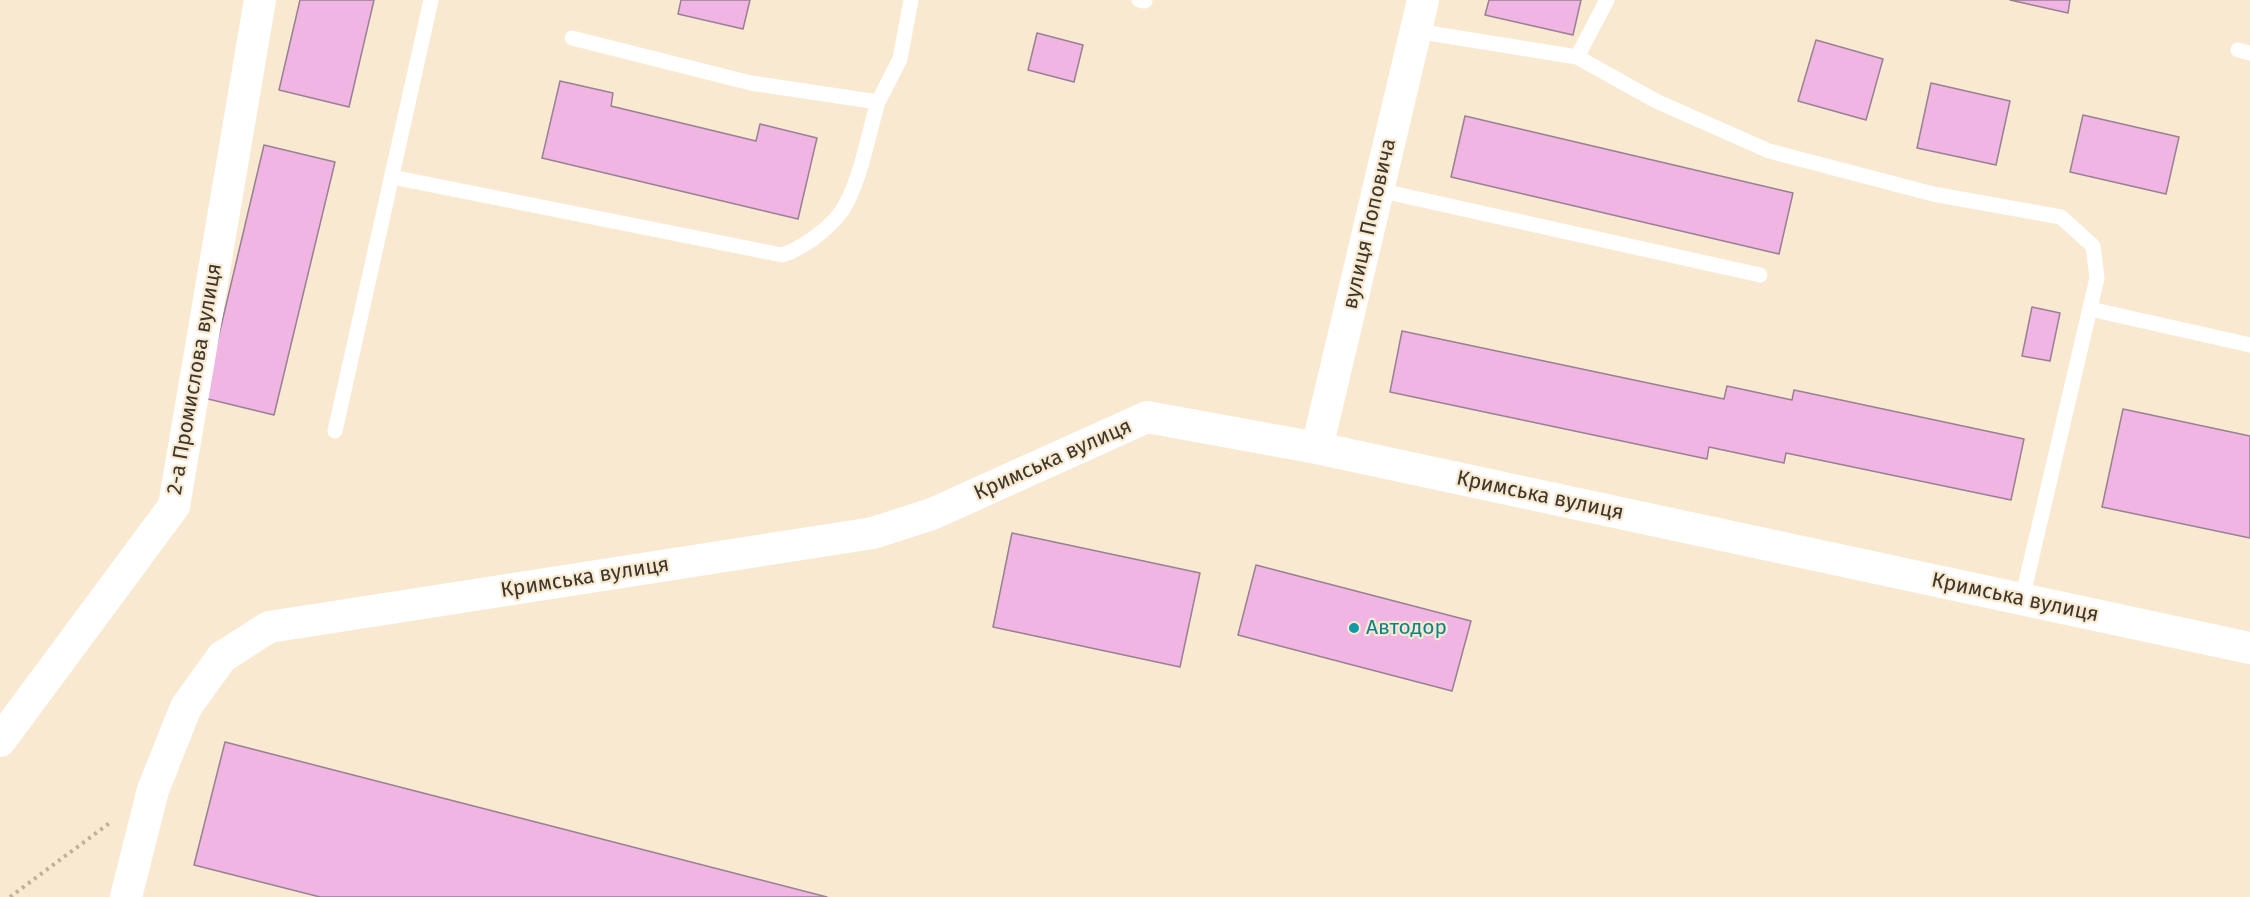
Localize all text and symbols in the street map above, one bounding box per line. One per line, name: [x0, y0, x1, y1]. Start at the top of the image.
street label: вулиця Поповича: [1338, 136, 1402, 312]
street label: 2-а Промислова вулиця: [162, 261, 228, 497]
street label: Кримська вулиця: [970, 414, 1136, 506]
street label: Кримська вулиця: [1454, 466, 1626, 526]
street label: Кримська вулиця: [499, 552, 671, 604]
street label: Кримська вулиця: [1929, 568, 2101, 628]
place label: Автодор: [1366, 615, 1447, 641]
marker: Автодор: [1347, 621, 1361, 635]

